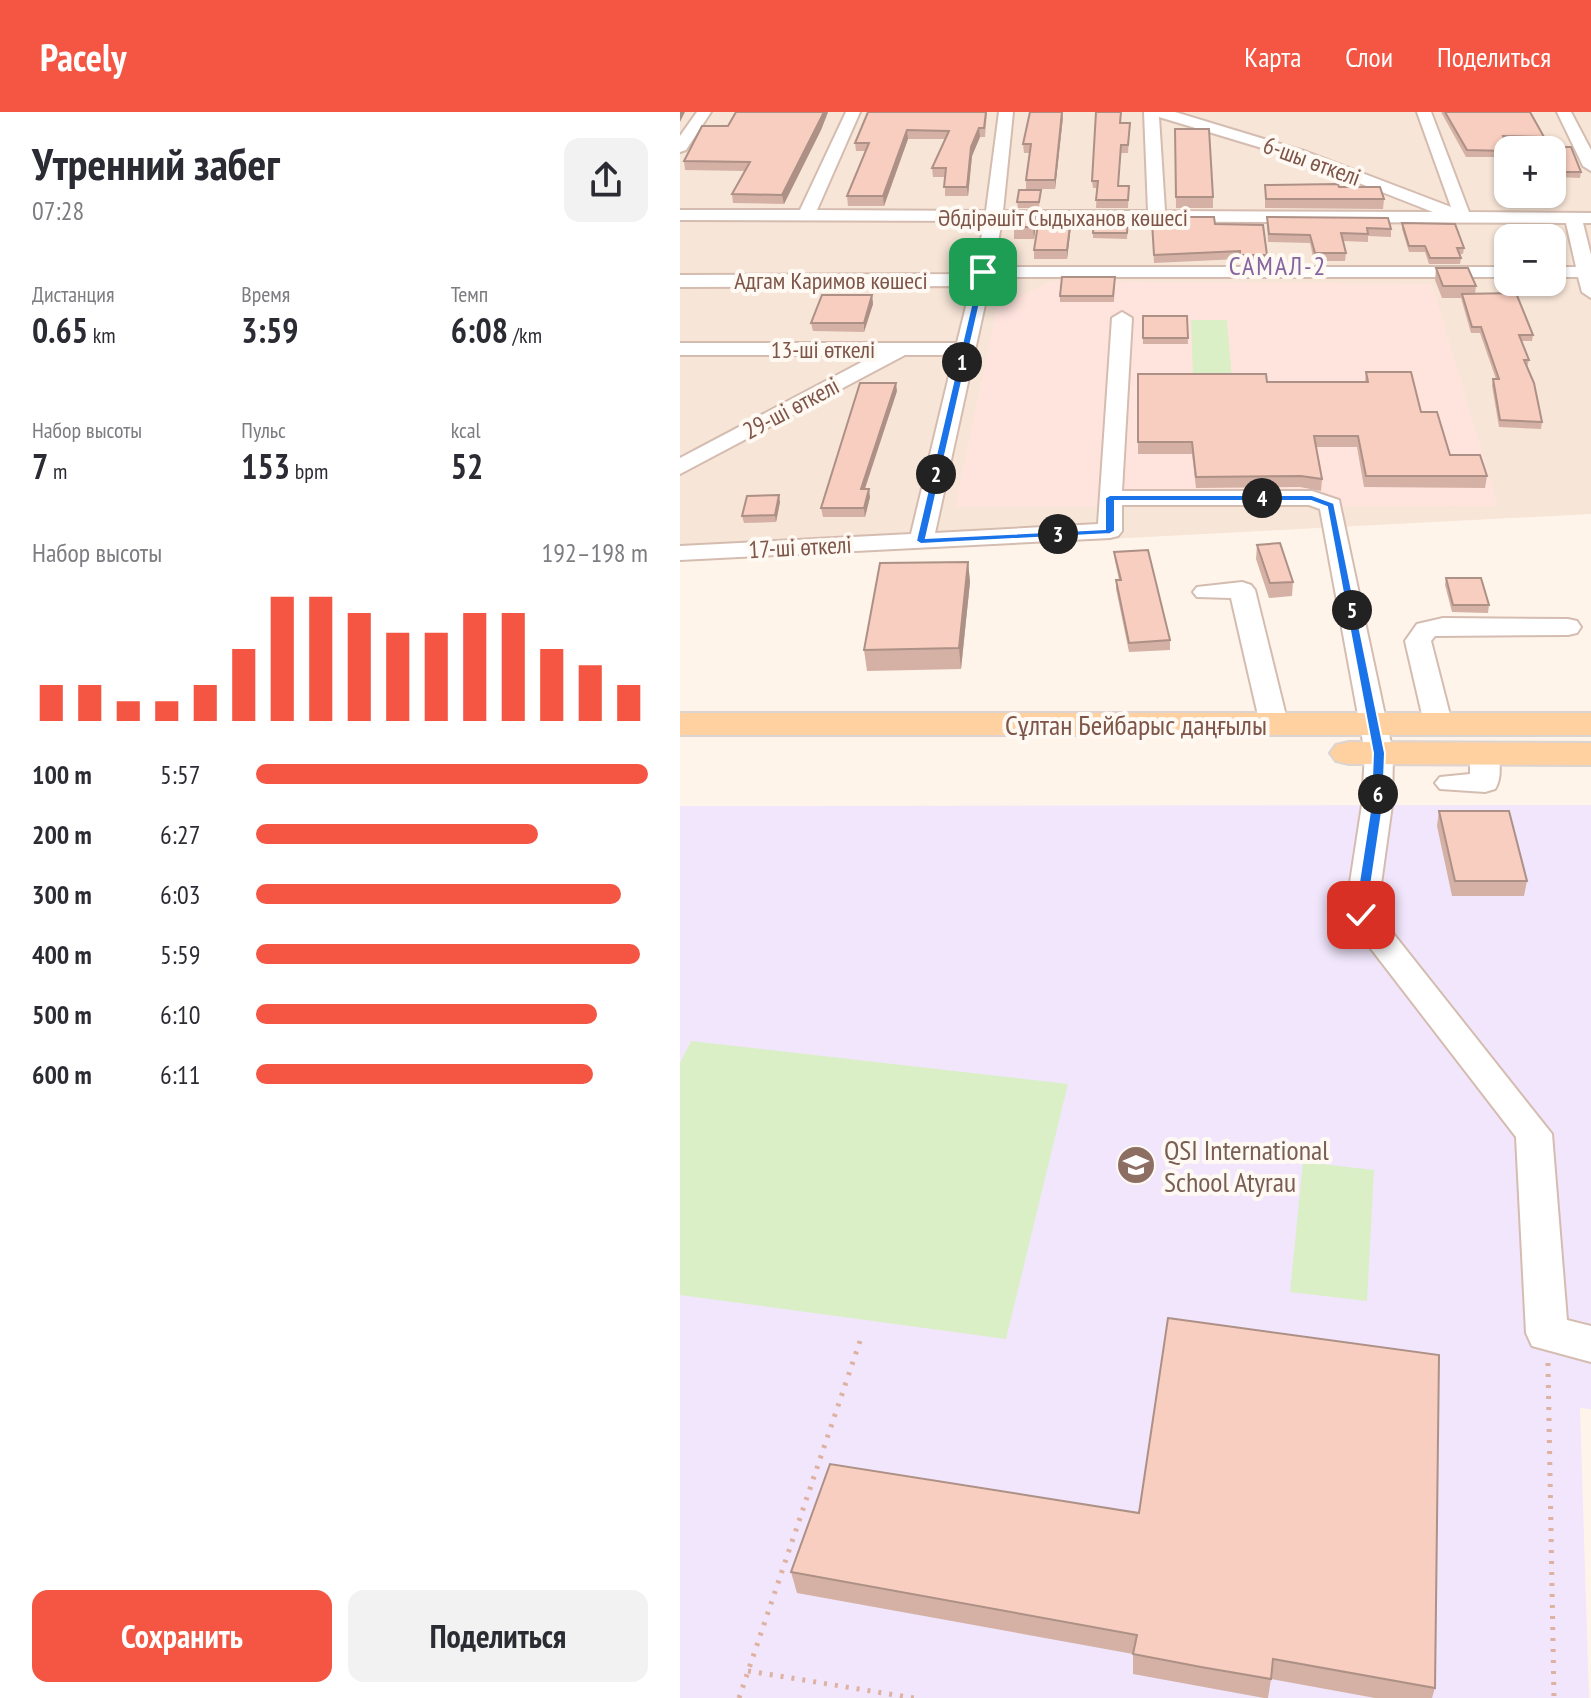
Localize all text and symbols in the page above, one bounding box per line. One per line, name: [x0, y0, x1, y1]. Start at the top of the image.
text: Pacely: [40, 32, 126, 81]
text: Карта: [1244, 38, 1301, 75]
text: Слои: [1345, 38, 1393, 75]
text: Поделиться: [1437, 38, 1551, 75]
street label: 6-шы өткелі: [1259, 129, 1365, 193]
text: Утренний забег: [32, 135, 280, 192]
map controls: [1494, 136, 1566, 296]
button: +: [1494, 136, 1566, 208]
button: share: [564, 138, 648, 222]
text: 07:28: [32, 194, 84, 227]
street label: Әбдірәшіт Сыдыханов көшесі: [938, 202, 1188, 233]
button: −: [1494, 224, 1566, 296]
pin: [949, 238, 1017, 306]
district label: САМАЛ-2: [1229, 249, 1327, 282]
icon: arrive: [961, 250, 1005, 294]
street label: Адгам Каримов көшесі: [734, 265, 928, 296]
text: Дистанция: [32, 280, 114, 308]
text: Время: [241, 280, 290, 308]
text: Темп: [451, 280, 488, 308]
text: 0.65: [32, 308, 88, 352]
text: 3:59: [241, 308, 299, 352]
text: 6:08: [451, 308, 508, 352]
text: km: [88, 321, 116, 349]
text: /km: [508, 321, 542, 349]
street label: 13-ші өткелі: [771, 334, 875, 365]
pin: 1: [942, 342, 982, 382]
text: 1: [957, 348, 967, 376]
street label: 29-ші өткелі: [738, 370, 844, 446]
text: Набор высоты: [32, 416, 142, 444]
text: Пульс: [241, 416, 286, 444]
text: kcal: [451, 416, 481, 444]
text: 7: [32, 444, 48, 488]
text: 153: [241, 444, 290, 488]
text: 52: [451, 444, 483, 488]
pin: 2: [916, 454, 956, 494]
text: m: [48, 457, 67, 485]
text: bpm: [290, 457, 328, 485]
text: 2: [931, 460, 941, 488]
pin: 4: [1242, 478, 1282, 518]
text: 4: [1257, 484, 1267, 512]
pin: 3: [1038, 514, 1078, 554]
text: 3: [1053, 520, 1063, 548]
street label: 17-ші өткелі: [748, 529, 852, 565]
text: Набор высоты: [32, 536, 162, 569]
text: 192–198 m: [542, 536, 648, 569]
pin: 5: [1332, 590, 1372, 630]
text: 5: [1347, 596, 1357, 624]
street label: Сұлтан Бейбарыс даңғылы: [1005, 706, 1267, 743]
text: 100 m: [32, 758, 92, 791]
text: 5:57: [160, 758, 200, 791]
pin: 6: [1358, 774, 1398, 814]
text: 6: [1373, 780, 1383, 808]
text: 200 m: [32, 818, 92, 851]
text: 6:27: [160, 818, 200, 851]
text: 300 m: [32, 878, 92, 911]
text: 6:03: [160, 878, 200, 911]
pin: [1327, 881, 1395, 949]
icon: check: [1339, 893, 1383, 937]
text: 400 m: [32, 938, 92, 971]
text: 5:59: [160, 938, 200, 971]
text: 500 m: [32, 998, 92, 1031]
text: 6:10: [160, 998, 200, 1031]
text: 600 m: [32, 1058, 92, 1091]
text: 6:11: [160, 1058, 200, 1091]
place label: QSI International School Atyrau: [1164, 1131, 1329, 1200]
school or university icon: QSI International School Atyrau: [1115, 1144, 1157, 1186]
button: Сохранить: [32, 1590, 332, 1682]
button: Поделиться: [348, 1590, 648, 1682]

